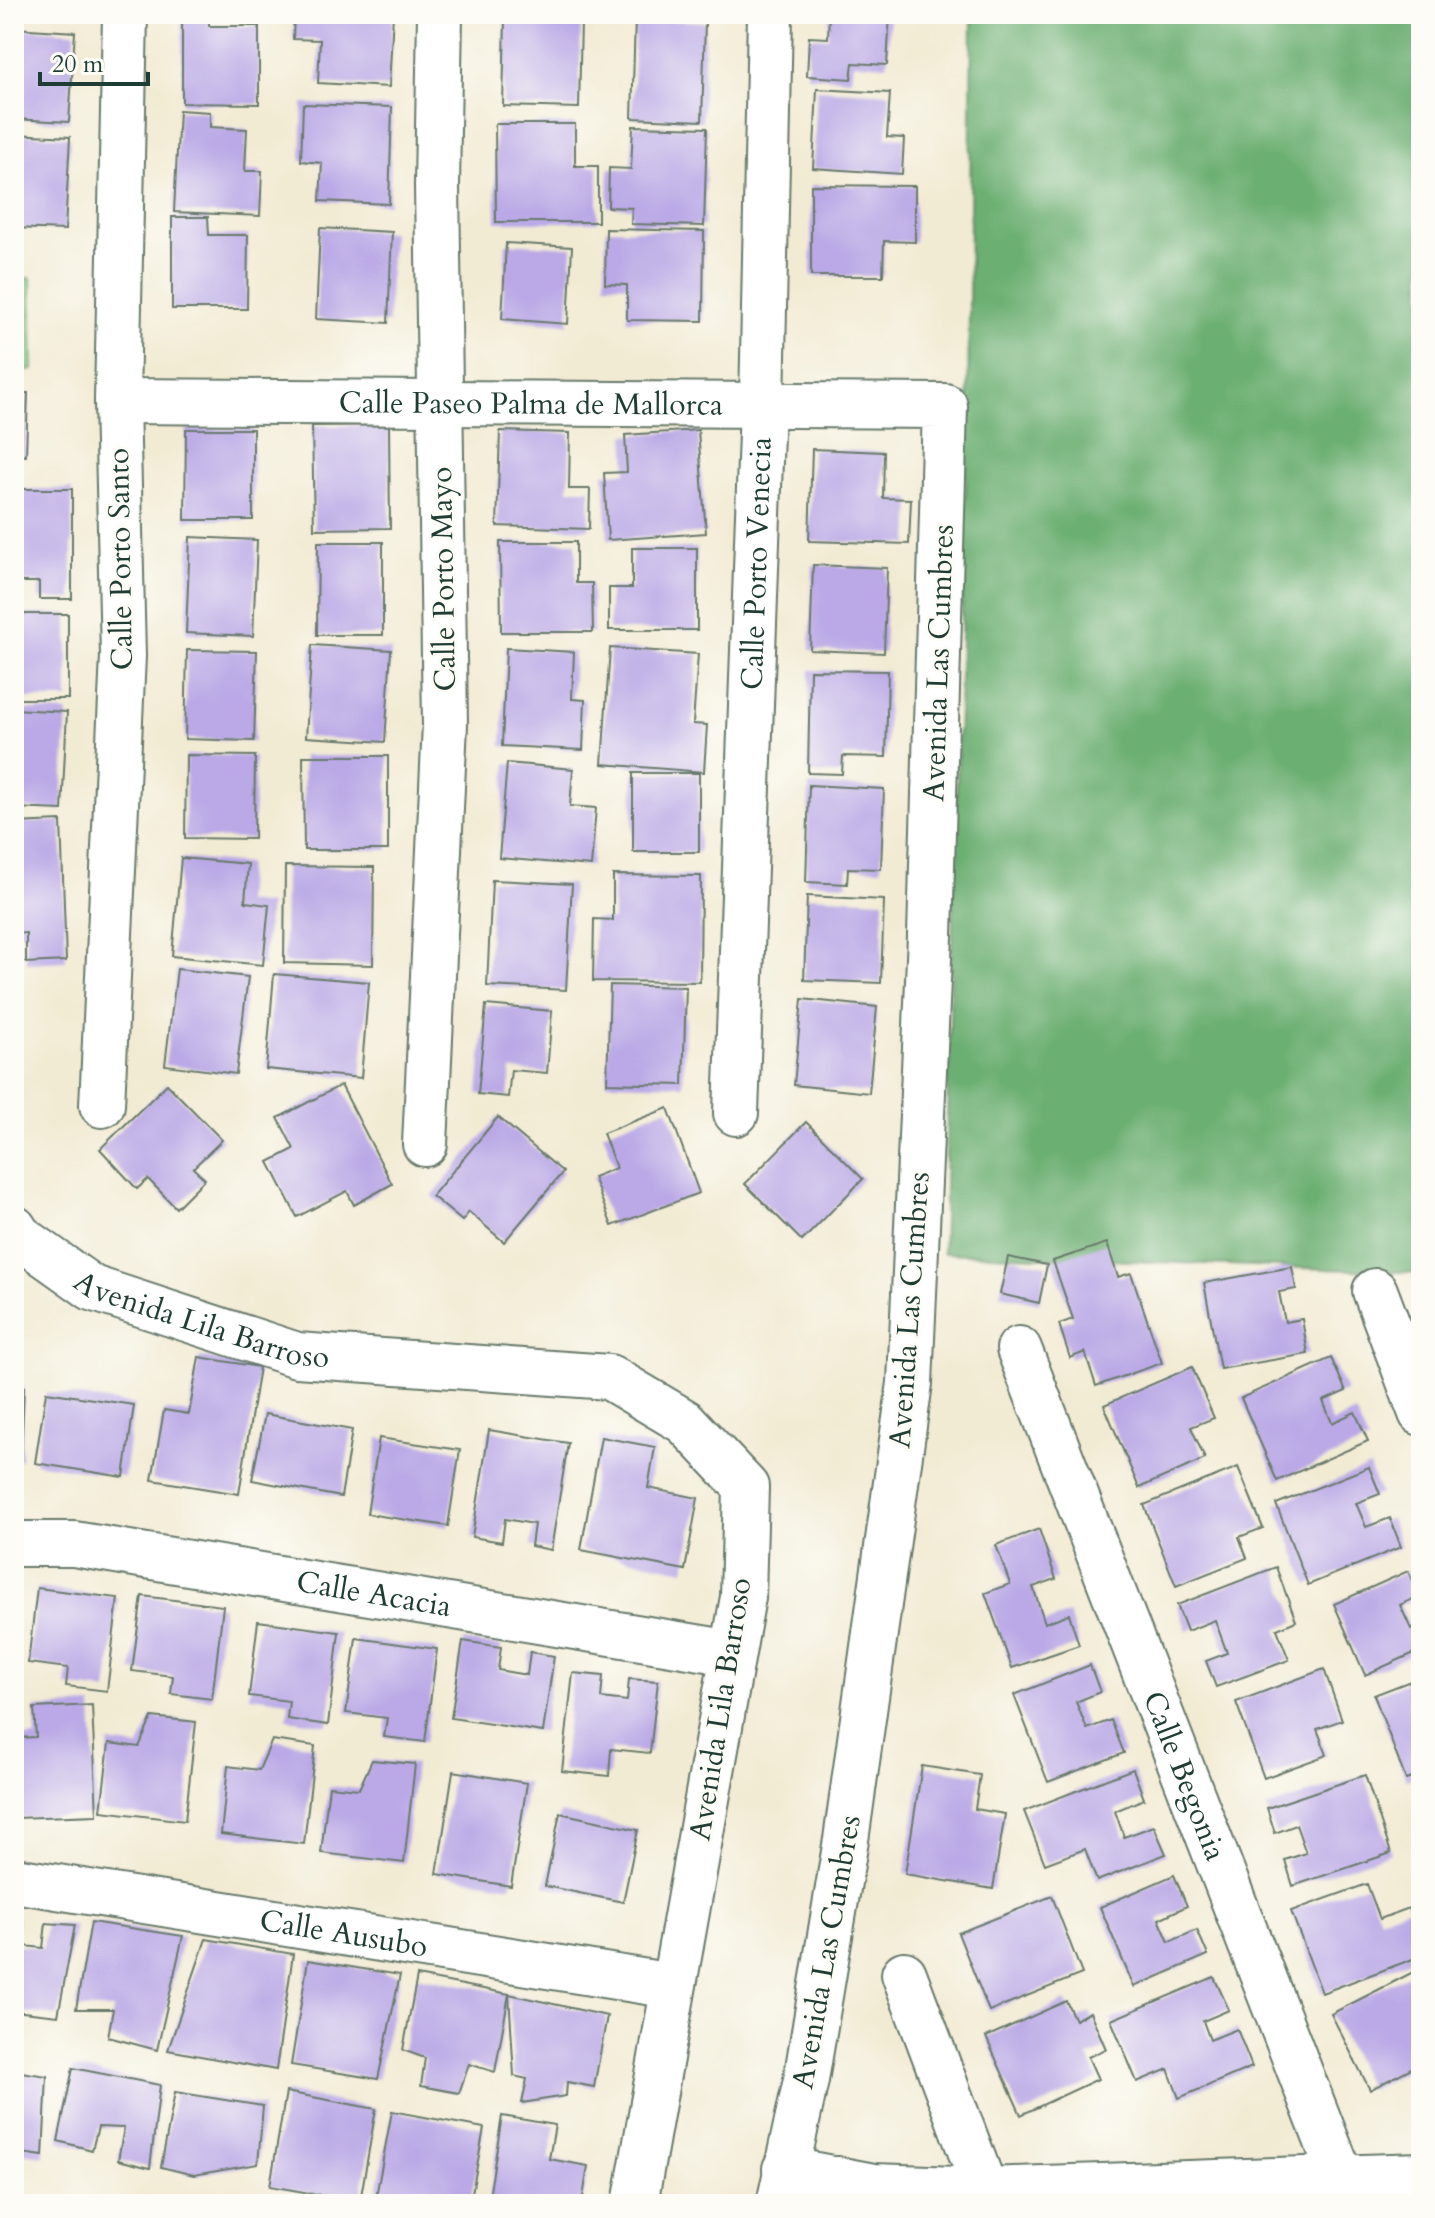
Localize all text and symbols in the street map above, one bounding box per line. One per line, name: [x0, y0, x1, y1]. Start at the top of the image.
scale bar: [40, 36, 148, 86]
text: 20 m: [52, 48, 104, 81]
street label: Calle Paseo Palma de Mallorca: [339, 382, 723, 426]
street label: Calle Porto Venecia: [732, 436, 782, 691]
street label: Calle Porto Santo: [98, 448, 143, 670]
street label: Calle Porto Mayo: [421, 466, 466, 692]
street label: Avenida Las Cumbres: [913, 524, 964, 802]
street label: Avenida Las Cumbres: [879, 1170, 940, 1450]
street label: Avenida Lila Barroso: [65, 1261, 330, 1378]
street label: Calle Acacia: [294, 1561, 454, 1627]
street label: Avenida Lila Barroso: [679, 1575, 762, 1843]
street label: Calle Begonia: [1133, 1685, 1236, 1867]
street label: Avenida Las Cumbres: [782, 1812, 871, 2092]
street label: Calle Ausubo: [257, 1900, 431, 1967]

